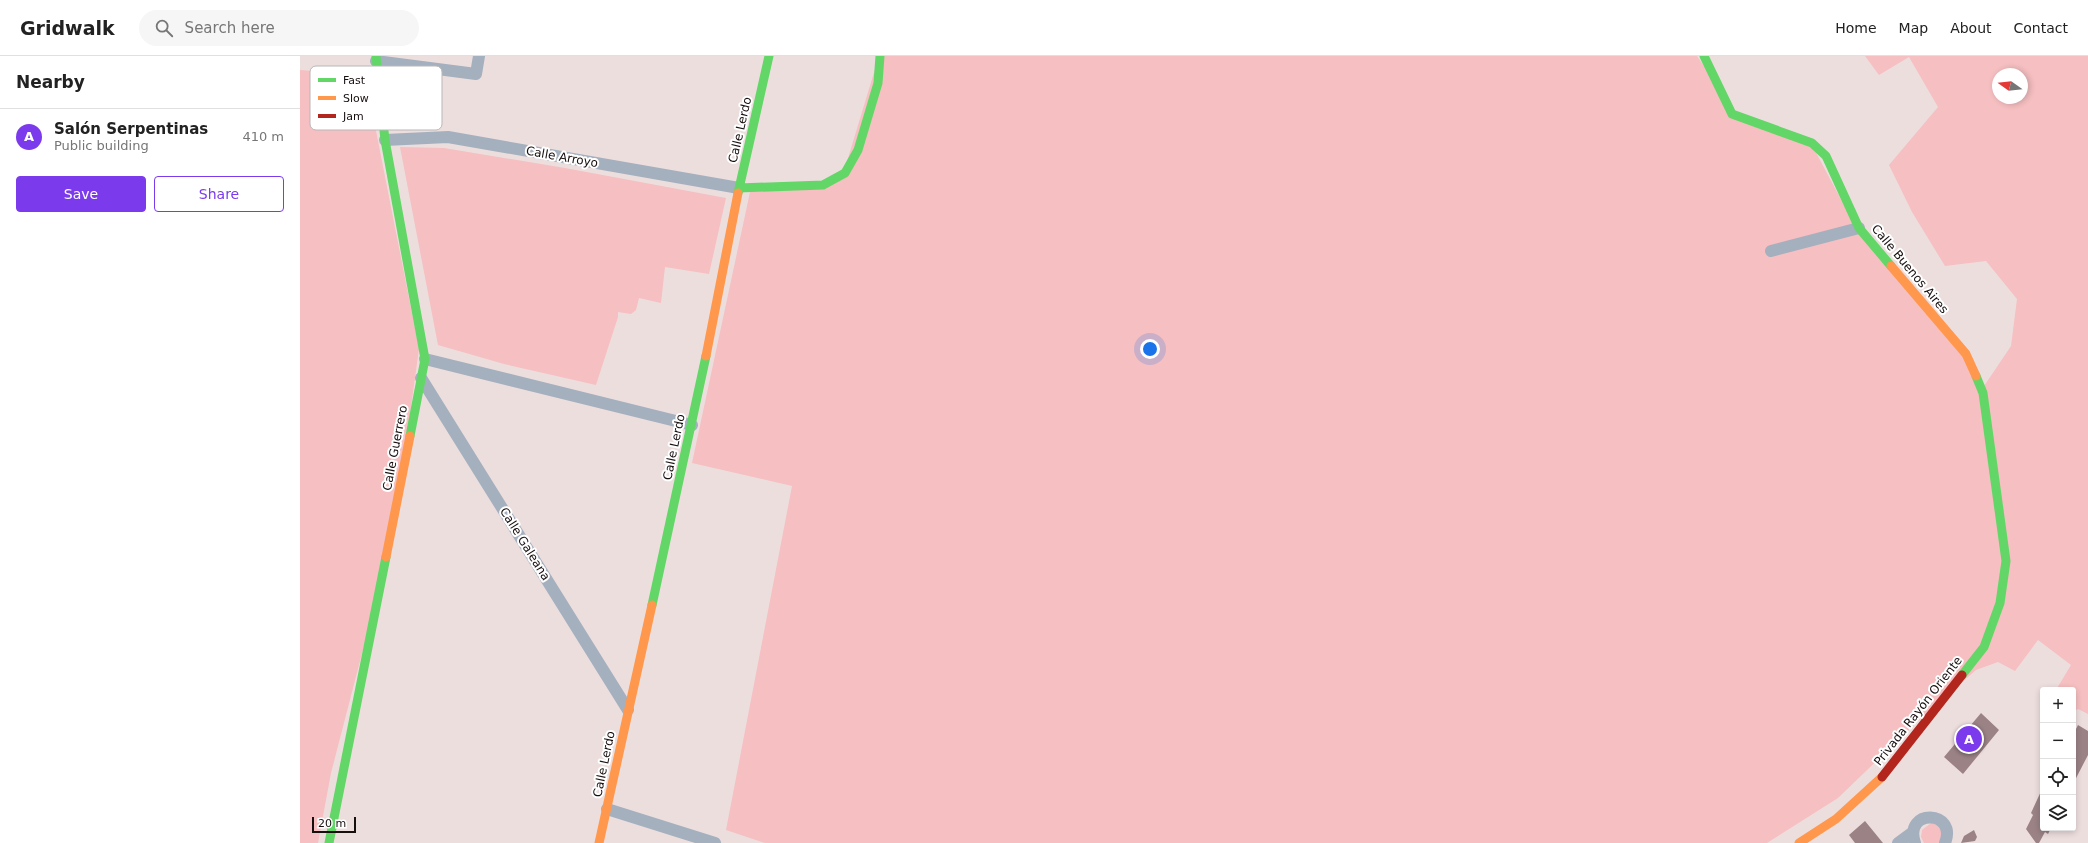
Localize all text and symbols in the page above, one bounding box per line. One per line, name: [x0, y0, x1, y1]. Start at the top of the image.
search box: [139, 10, 419, 46]
text: Gridwalk: [20, 17, 115, 39]
icon: search: [153, 17, 175, 39]
text: Search here: [185, 19, 275, 37]
text: Home: [1835, 20, 1877, 36]
text: Map: [1899, 20, 1928, 36]
text: About: [1950, 20, 1992, 36]
text: Contact: [2014, 20, 2068, 36]
legend: [310, 66, 442, 130]
north arrow: [1992, 68, 2028, 104]
text: Nearby: [16, 72, 85, 92]
text: Fast: [343, 74, 366, 87]
text: Slow: [343, 92, 369, 105]
street label: Calle Lerdo: [726, 96, 754, 164]
text: Jam: [342, 110, 364, 123]
text: Salón Serpentinas: [54, 120, 208, 138]
text: A: [24, 129, 34, 144]
text: 410 m: [242, 129, 284, 144]
text: Public building: [54, 138, 149, 153]
street label: Calle Arroyo: [525, 144, 599, 170]
button: Save: [16, 176, 146, 212]
button: Share: [154, 176, 284, 212]
street label: Calle Buenos Aires: [1869, 222, 1951, 316]
your location: [1140, 339, 1160, 359]
street label: Calle Guerrero: [380, 404, 410, 492]
street label: Calle Lerdo: [660, 413, 688, 481]
street label: Calle Galeana: [497, 505, 553, 583]
street label: Privada Rayón Oriente: [1871, 654, 1965, 768]
map controls: [2040, 687, 2076, 831]
button: +: [2040, 687, 2076, 723]
button: −: [2040, 723, 2076, 759]
pin: A: [1956, 724, 1982, 754]
street label: Calle Lerdo: [590, 730, 618, 798]
button: locate: [2040, 759, 2076, 795]
button: layers: [2040, 795, 2076, 831]
scale bar: [312, 815, 356, 834]
text: 20 m: [318, 817, 346, 830]

